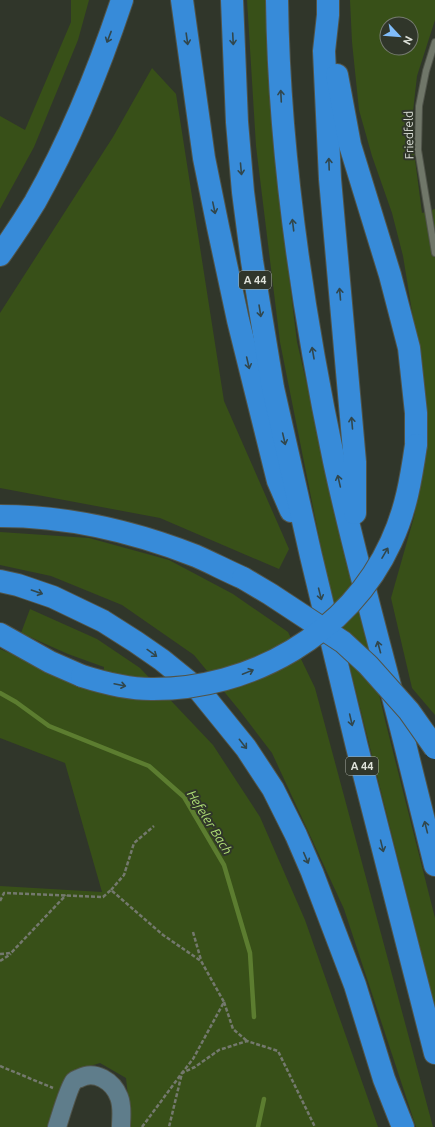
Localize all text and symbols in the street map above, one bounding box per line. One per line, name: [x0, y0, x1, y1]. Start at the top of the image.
north arrow: [379, 16, 419, 56]
one-way arrow: [105, 30, 113, 42]
one-way arrow: [183, 32, 191, 45]
one-way arrow: [229, 32, 236, 45]
text: N: [401, 34, 415, 47]
one-way arrow: [277, 90, 285, 103]
street label: Friedfeld: [402, 111, 415, 159]
one-way arrow: [325, 158, 333, 171]
one-way arrow: [237, 162, 245, 175]
one-way arrow: [211, 202, 219, 215]
one-way arrow: [290, 219, 297, 232]
road number: A 44: [239, 271, 271, 289]
one-way arrow: [336, 288, 344, 301]
one-way arrow: [256, 304, 264, 317]
one-way arrow: [309, 347, 317, 360]
one-way arrow: [245, 356, 253, 369]
one-way arrow: [348, 417, 355, 430]
one-way arrow: [281, 432, 289, 445]
one-way arrow: [335, 475, 342, 488]
one-way arrow: [382, 547, 390, 559]
one-way arrow: [317, 587, 324, 600]
one-way arrow: [31, 589, 44, 596]
one-way arrow: [375, 641, 382, 654]
one-way arrow: [146, 649, 157, 657]
one-way arrow: [241, 667, 253, 675]
one-way arrow: [113, 682, 126, 690]
one-way arrow: [347, 713, 355, 726]
one-way arrow: [239, 739, 247, 750]
road number: A 44: [346, 757, 378, 775]
water label: Hefeler Bach: [184, 787, 235, 857]
one-way arrow: [421, 821, 429, 834]
one-way arrow: [379, 839, 386, 852]
one-way arrow: [302, 851, 310, 863]

